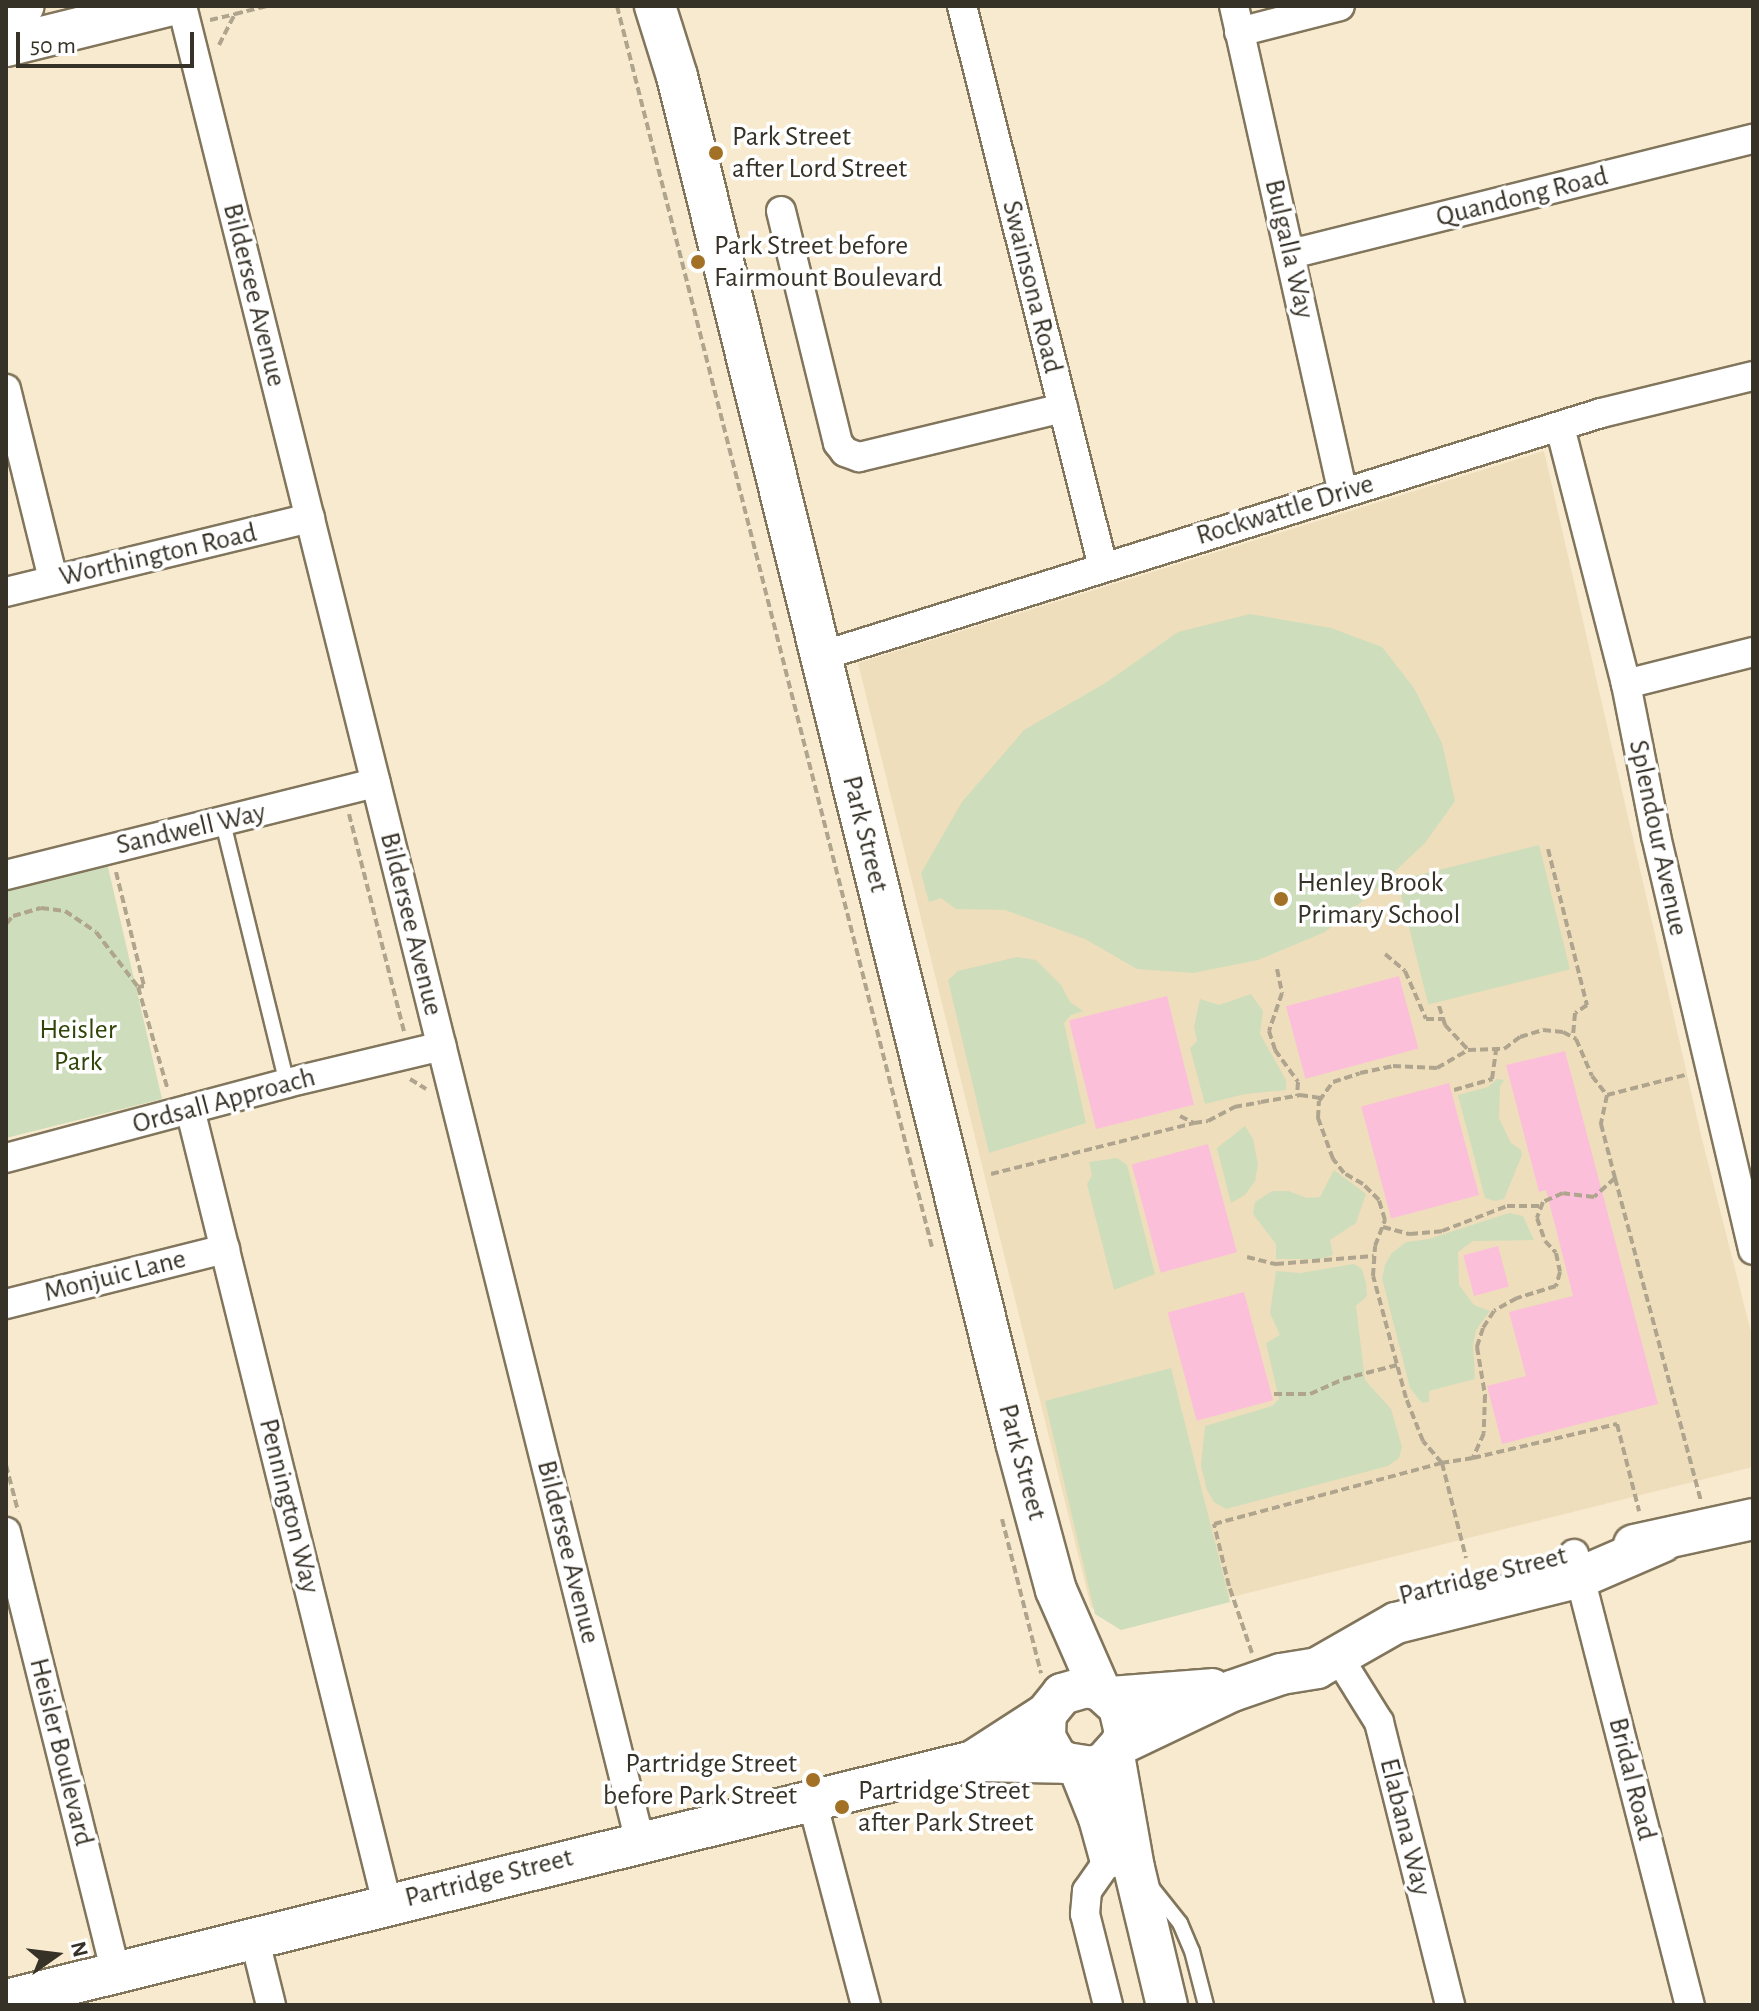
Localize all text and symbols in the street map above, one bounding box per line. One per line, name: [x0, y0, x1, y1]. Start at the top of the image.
scale bar: [20, 16, 198, 66]
text: 50 m: [30, 34, 76, 58]
place label: Park Street after Lord Street: [732, 120, 907, 186]
marker: Park Street after Lord Street: [707, 144, 725, 162]
street label: Quandong Road: [1433, 159, 1611, 235]
street label: Bulgalla Way: [1257, 176, 1321, 322]
street label: Swainsona Road: [994, 197, 1070, 377]
street label: Bildersee Avenue: [215, 200, 293, 390]
place label: Park Street before Fairmount Boulevard: [714, 229, 942, 295]
marker: Park Street before Fairmount Boulevard: [689, 253, 707, 271]
street label: Rockwattle Drive: [1192, 467, 1378, 553]
street label: Worthington Road: [56, 516, 260, 594]
street label: Splendour Avenue: [1621, 737, 1695, 939]
street label: Park Street: [834, 772, 896, 896]
street label: Sandwell Way: [113, 796, 269, 862]
street label: Bildersee Avenue: [372, 829, 450, 1019]
place label: Henley Brook Primary School: [1297, 866, 1460, 932]
marker: Henley Brook Primary School: [1272, 890, 1290, 908]
park label: Heisler Park: [39, 1013, 117, 1079]
street label: Ordsall Approach: [129, 1060, 319, 1142]
street label: Monjuic Lane: [41, 1242, 189, 1310]
street label: Park Street: [990, 1400, 1054, 1524]
street label: Pennington Way: [251, 1415, 327, 1597]
street label: Bildersee Avenue: [529, 1457, 607, 1647]
street label: Partridge Street: [1396, 1539, 1570, 1613]
street label: Heisler Boulevard: [21, 1655, 101, 1849]
street label: Bridal Road: [1601, 1714, 1663, 1844]
place label: Partridge Street before Park Street: [603, 1747, 797, 1813]
street label: Elabana Way: [1372, 1755, 1438, 1899]
marker: Partridge Street before Park Street: [804, 1771, 822, 1789]
place label: Partridge Street after Park Street: [858, 1774, 1033, 1840]
marker: Partridge Street after Park Street: [833, 1798, 851, 1816]
street label: Partridge Street: [402, 1841, 576, 1915]
north arrow: [16, 1915, 96, 1995]
text: N: [67, 1939, 92, 1959]

